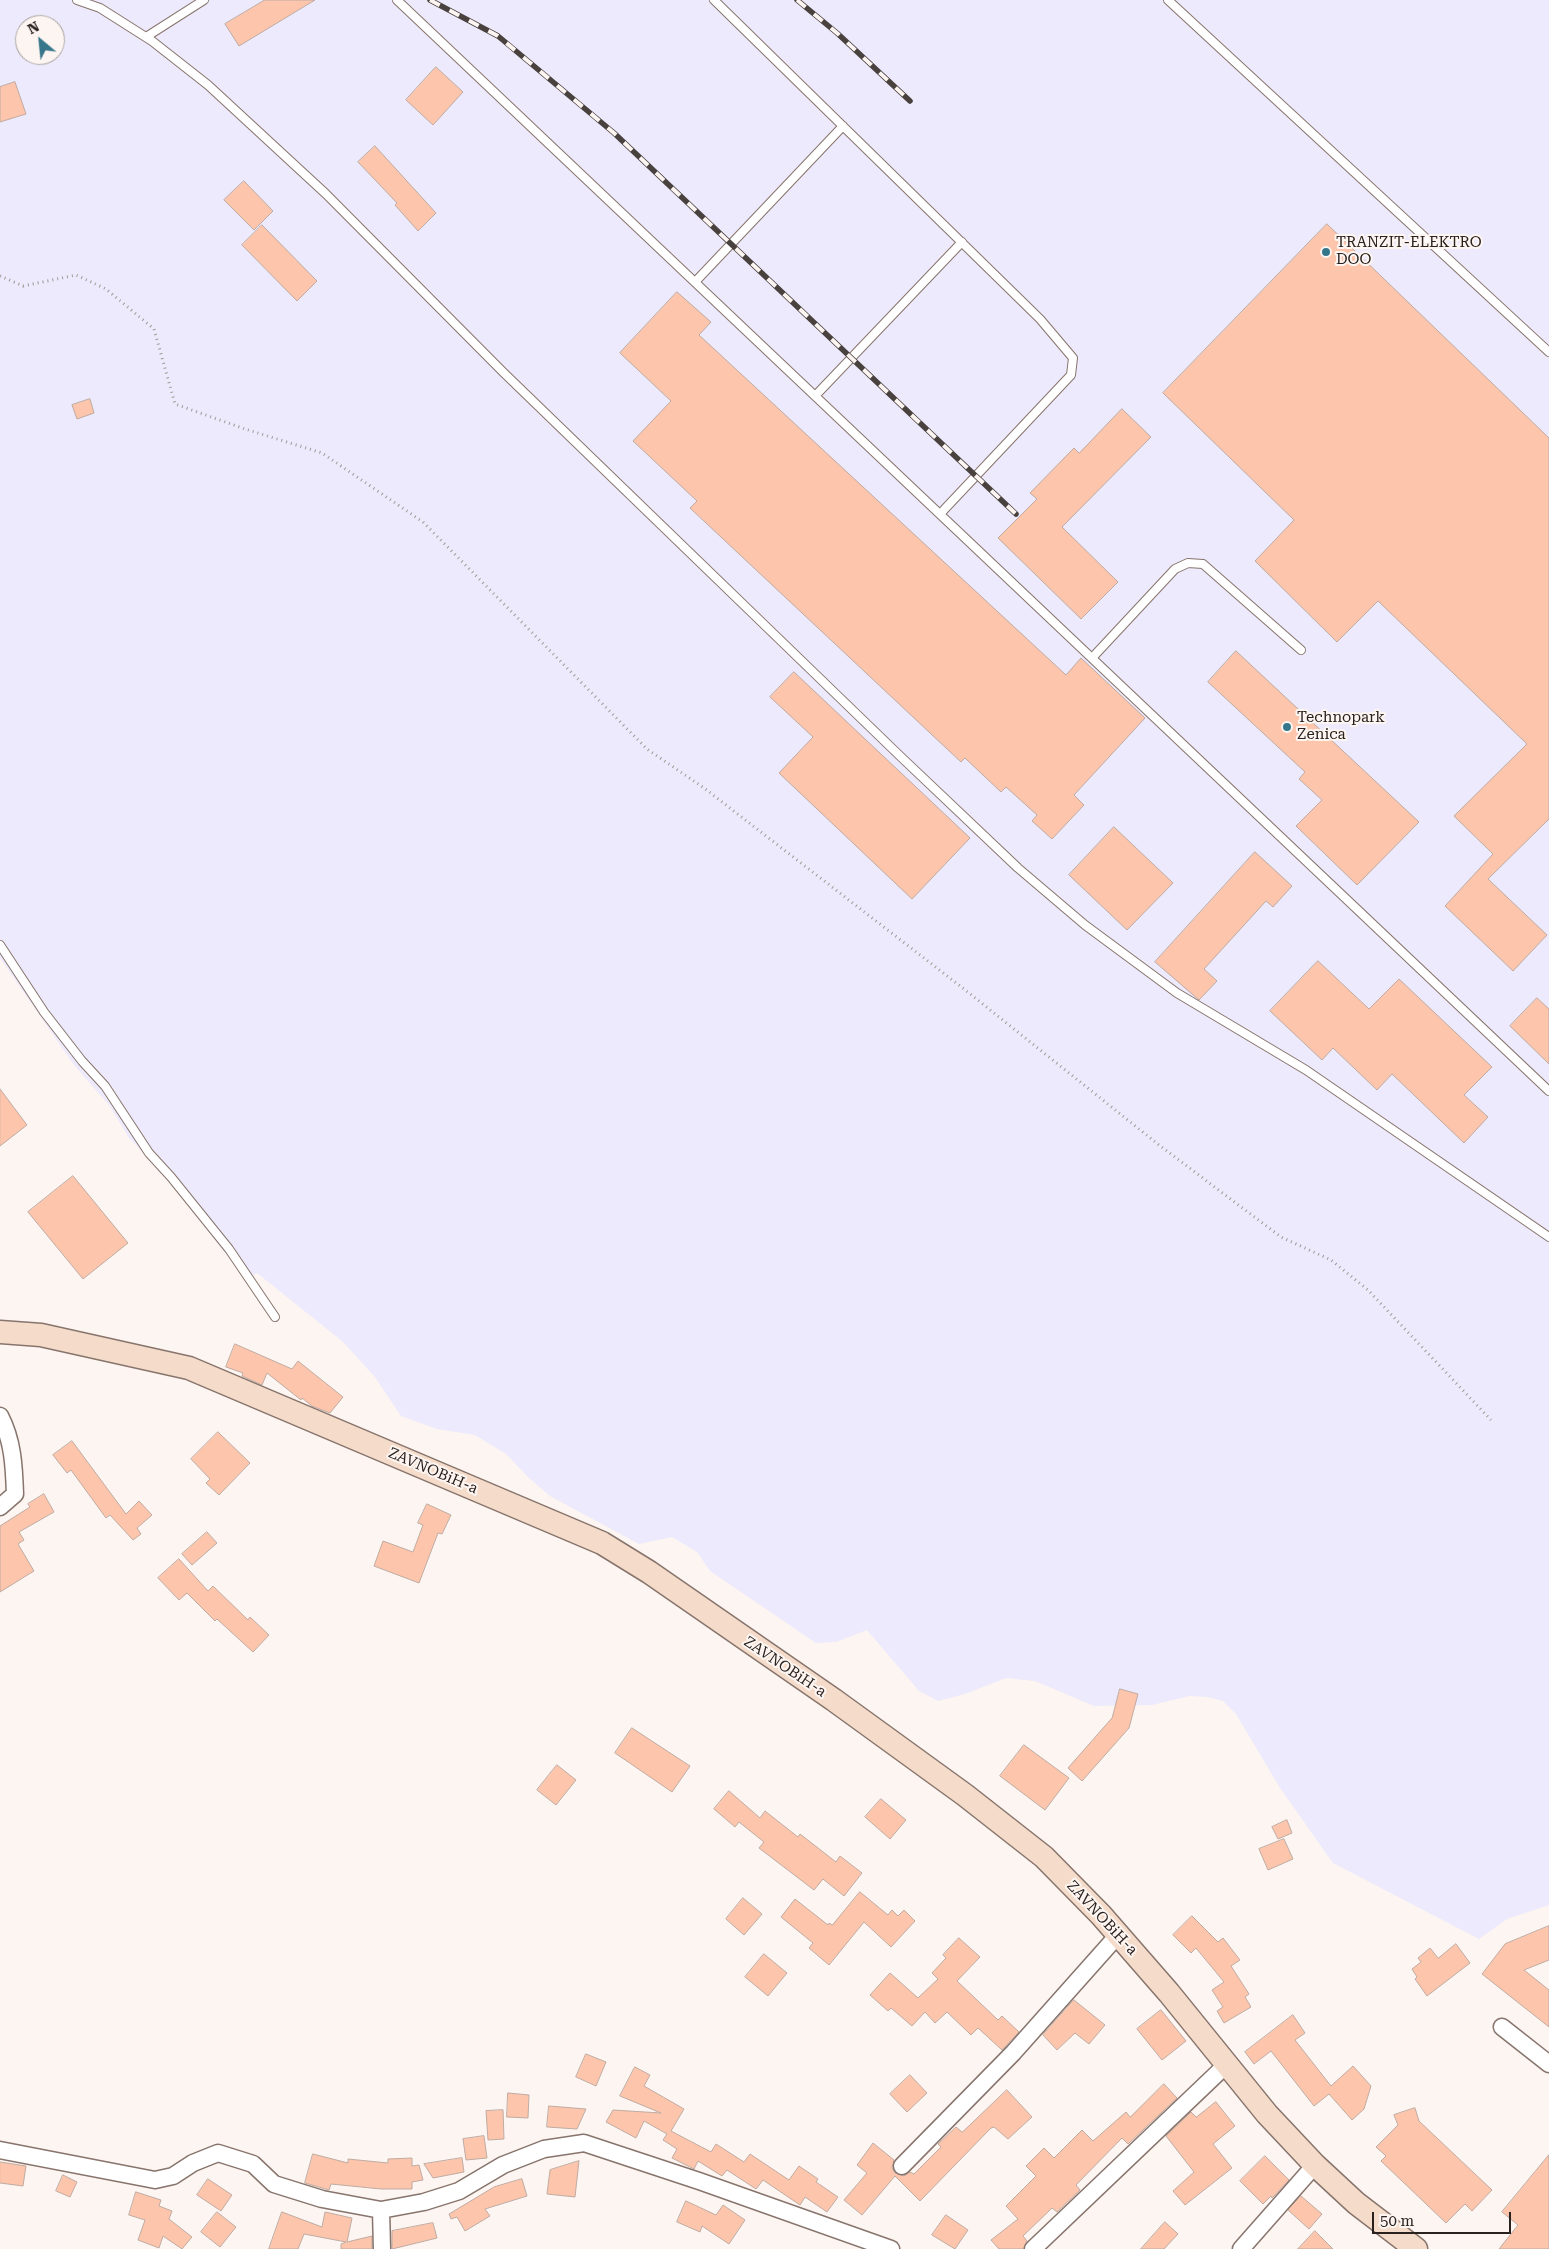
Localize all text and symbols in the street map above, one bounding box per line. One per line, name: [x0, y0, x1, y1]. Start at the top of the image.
north arrow: [15, 15, 65, 65]
text: N: [25, 18, 42, 37]
place label: TRANZIT-ELEKTRO DOO: [1336, 234, 1482, 269]
marker: TRANZIT-ELEKTRO DOO: [1320, 246, 1332, 258]
place label: Technopark Zenica: [1297, 709, 1385, 744]
marker: Technopark Zenica: [1281, 721, 1293, 733]
street label: ZAVNOBiH-a: [386, 1444, 480, 1498]
street label: ZAVNOBiH-a: [740, 1633, 830, 1701]
street label: ZAVNOBiH-a: [1063, 1877, 1141, 1959]
scale bar: [1374, 2202, 1513, 2234]
text: 50 m: [1380, 2212, 1414, 2230]

